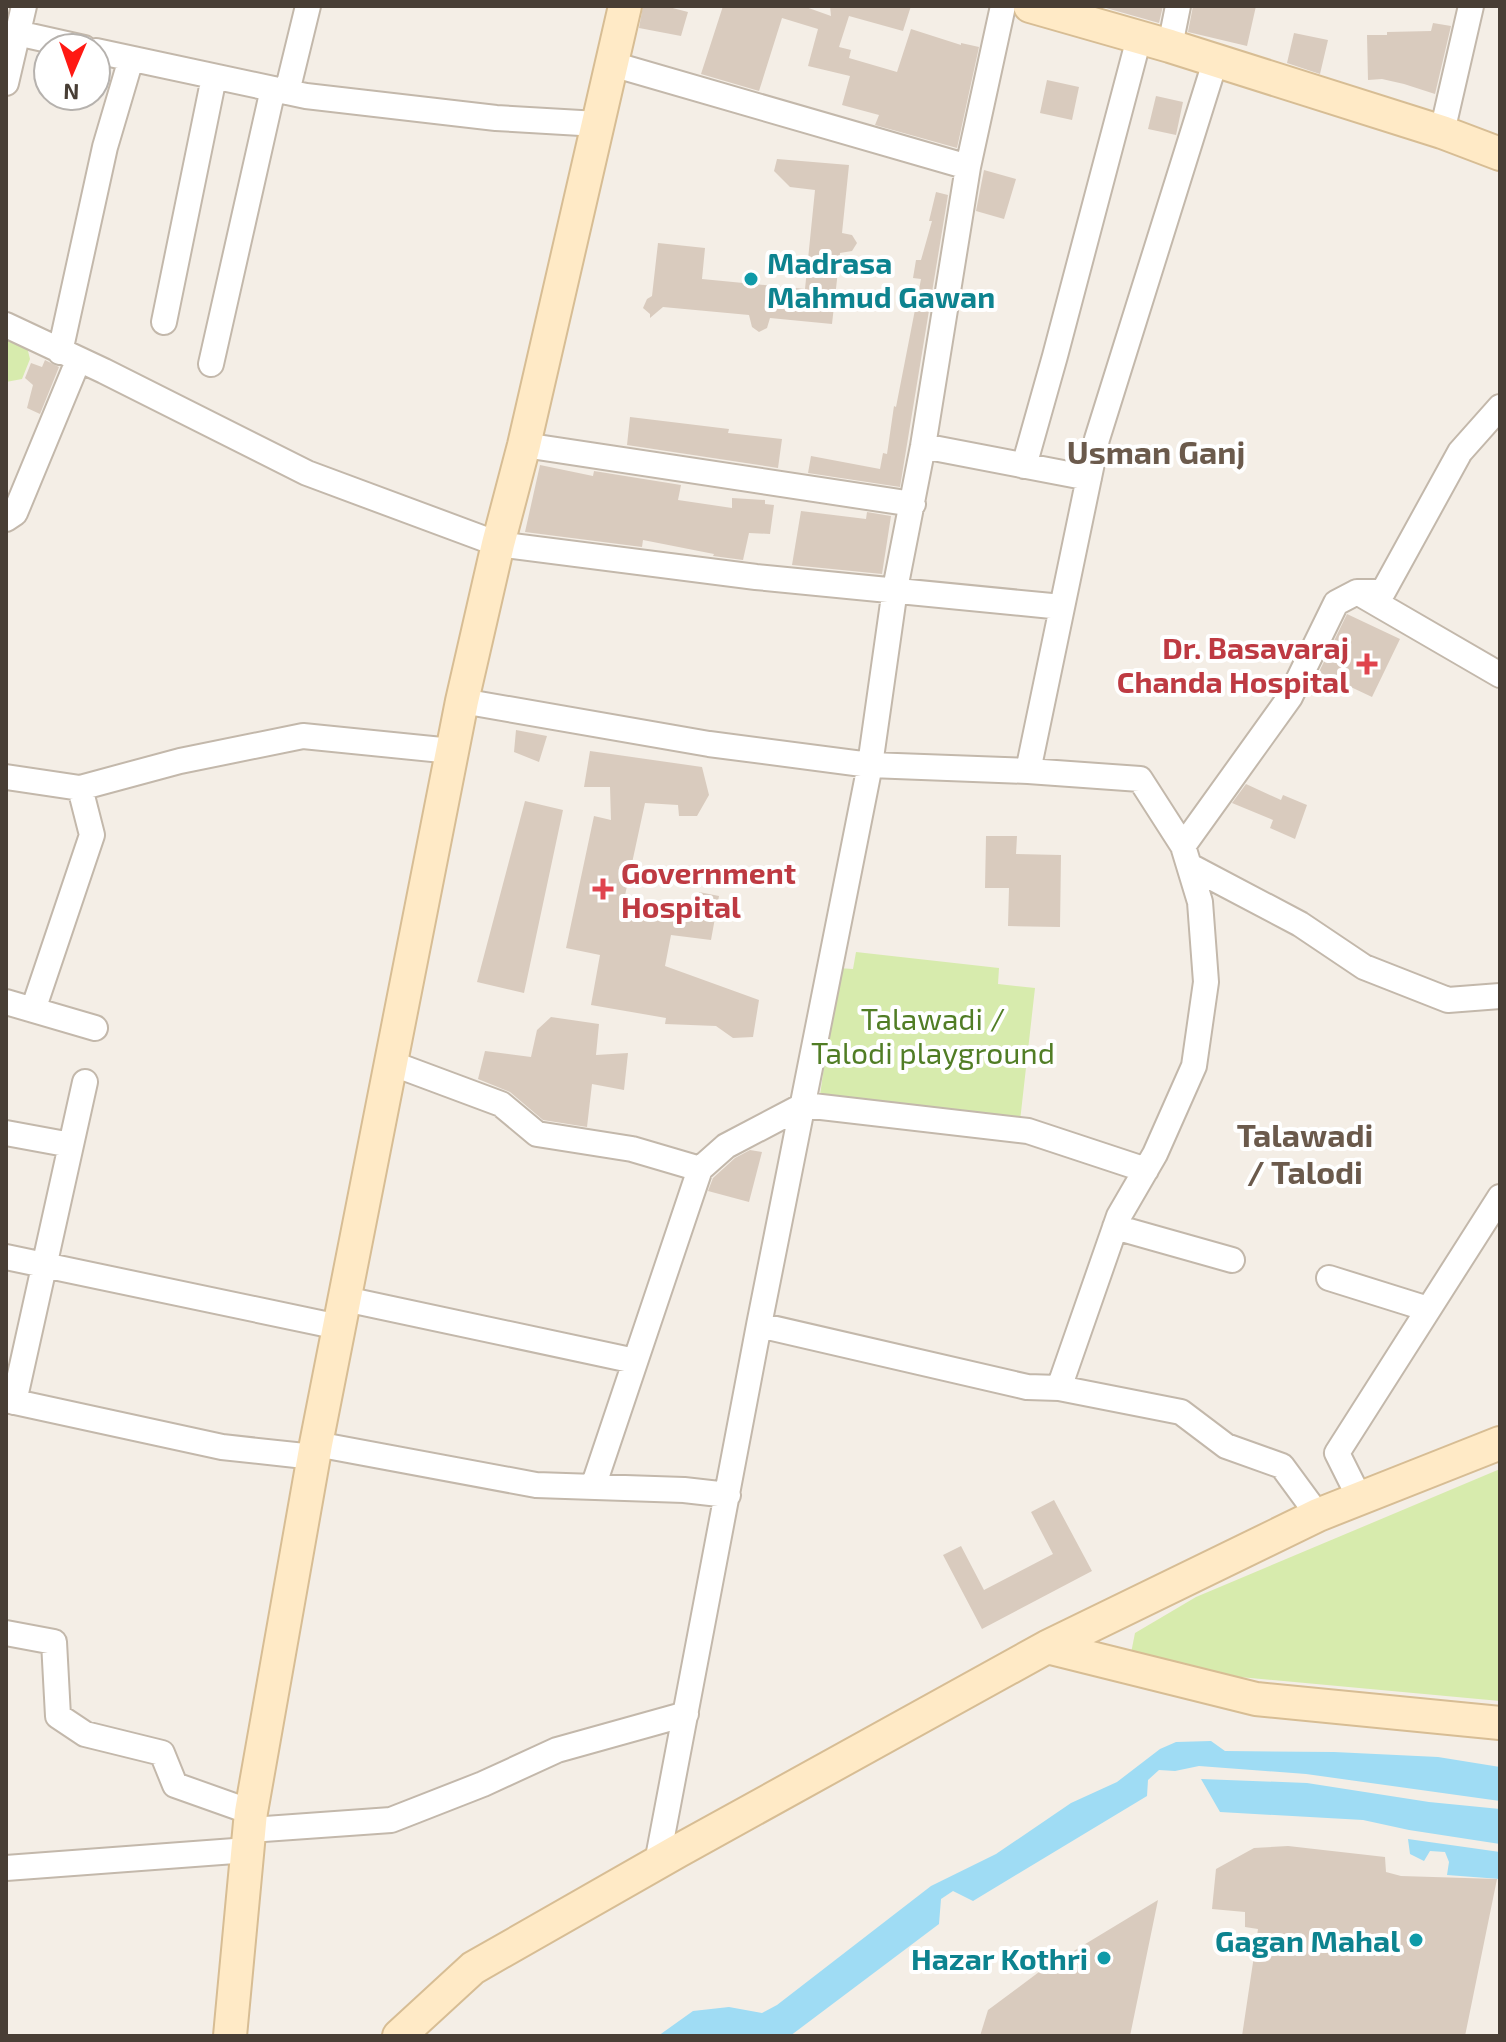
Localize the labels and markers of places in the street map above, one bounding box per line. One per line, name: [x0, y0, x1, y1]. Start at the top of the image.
place label: Madrasa Mahmud Gawan: [767, 244, 995, 314]
marker: Madrasa Mahmud Gawan: [742, 270, 760, 288]
place label: Dr. Basavaraj Chanda Hospital: [1117, 629, 1349, 699]
marker: Dr. Basavaraj Chanda Hospital: [1356, 653, 1378, 675]
place label: Government Hospital: [621, 854, 796, 924]
marker: Government Hospital: [592, 878, 614, 900]
place label: Gagan Mahal: [1215, 1922, 1400, 1958]
marker: Gagan Mahal: [1407, 1931, 1425, 1949]
place label: Hazar Kothri: [911, 1940, 1088, 1976]
marker: Hazar Kothri: [1095, 1949, 1113, 1967]

